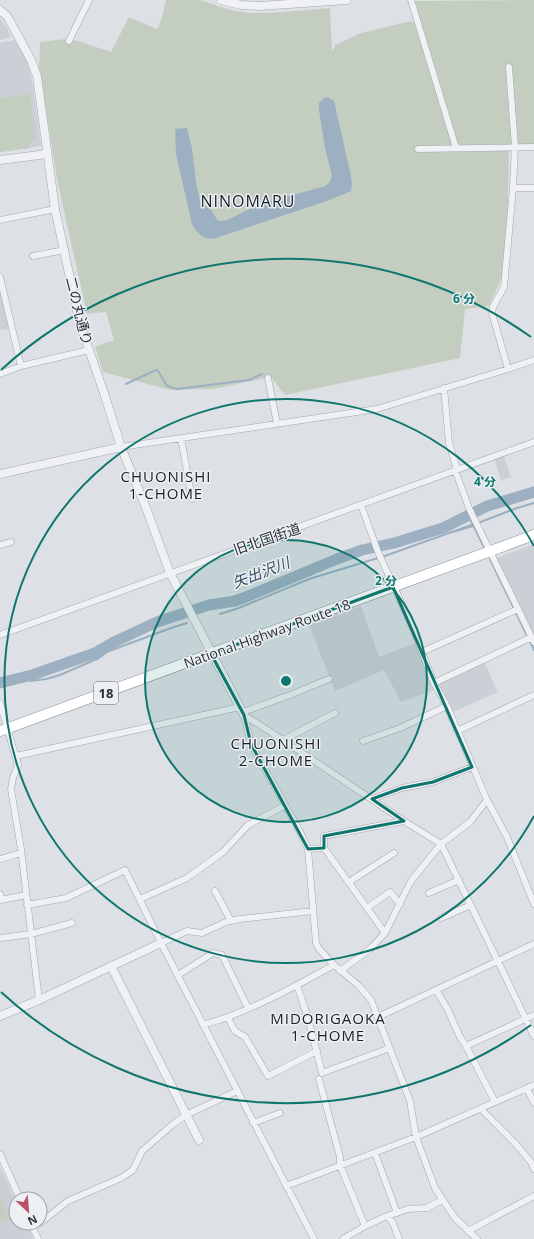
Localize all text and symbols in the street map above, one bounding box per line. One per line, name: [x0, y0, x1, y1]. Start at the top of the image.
district label: NINOMARU: [200, 190, 296, 212]
street label: 二の丸通り: [62, 275, 97, 347]
text: 6 分: [453, 290, 475, 307]
district label: CHUONISHI 1-CHOME: [120, 466, 212, 503]
text: 4 分: [474, 473, 496, 490]
street label: 旧北国街道: [231, 518, 303, 559]
water label: 矢出沢川: [229, 551, 294, 592]
text: 2 分: [375, 572, 397, 589]
street label: National Highway Route 18: [181, 594, 353, 673]
centre of rings: [279, 674, 293, 688]
road number: 18: [94, 682, 118, 704]
district label: CHUONISHI 2-CHOME: [230, 733, 322, 770]
district label: MIDORIGAOKA 1-CHOME: [270, 1008, 386, 1045]
north arrow: [8, 1191, 48, 1231]
text: N: [25, 1212, 40, 1229]

